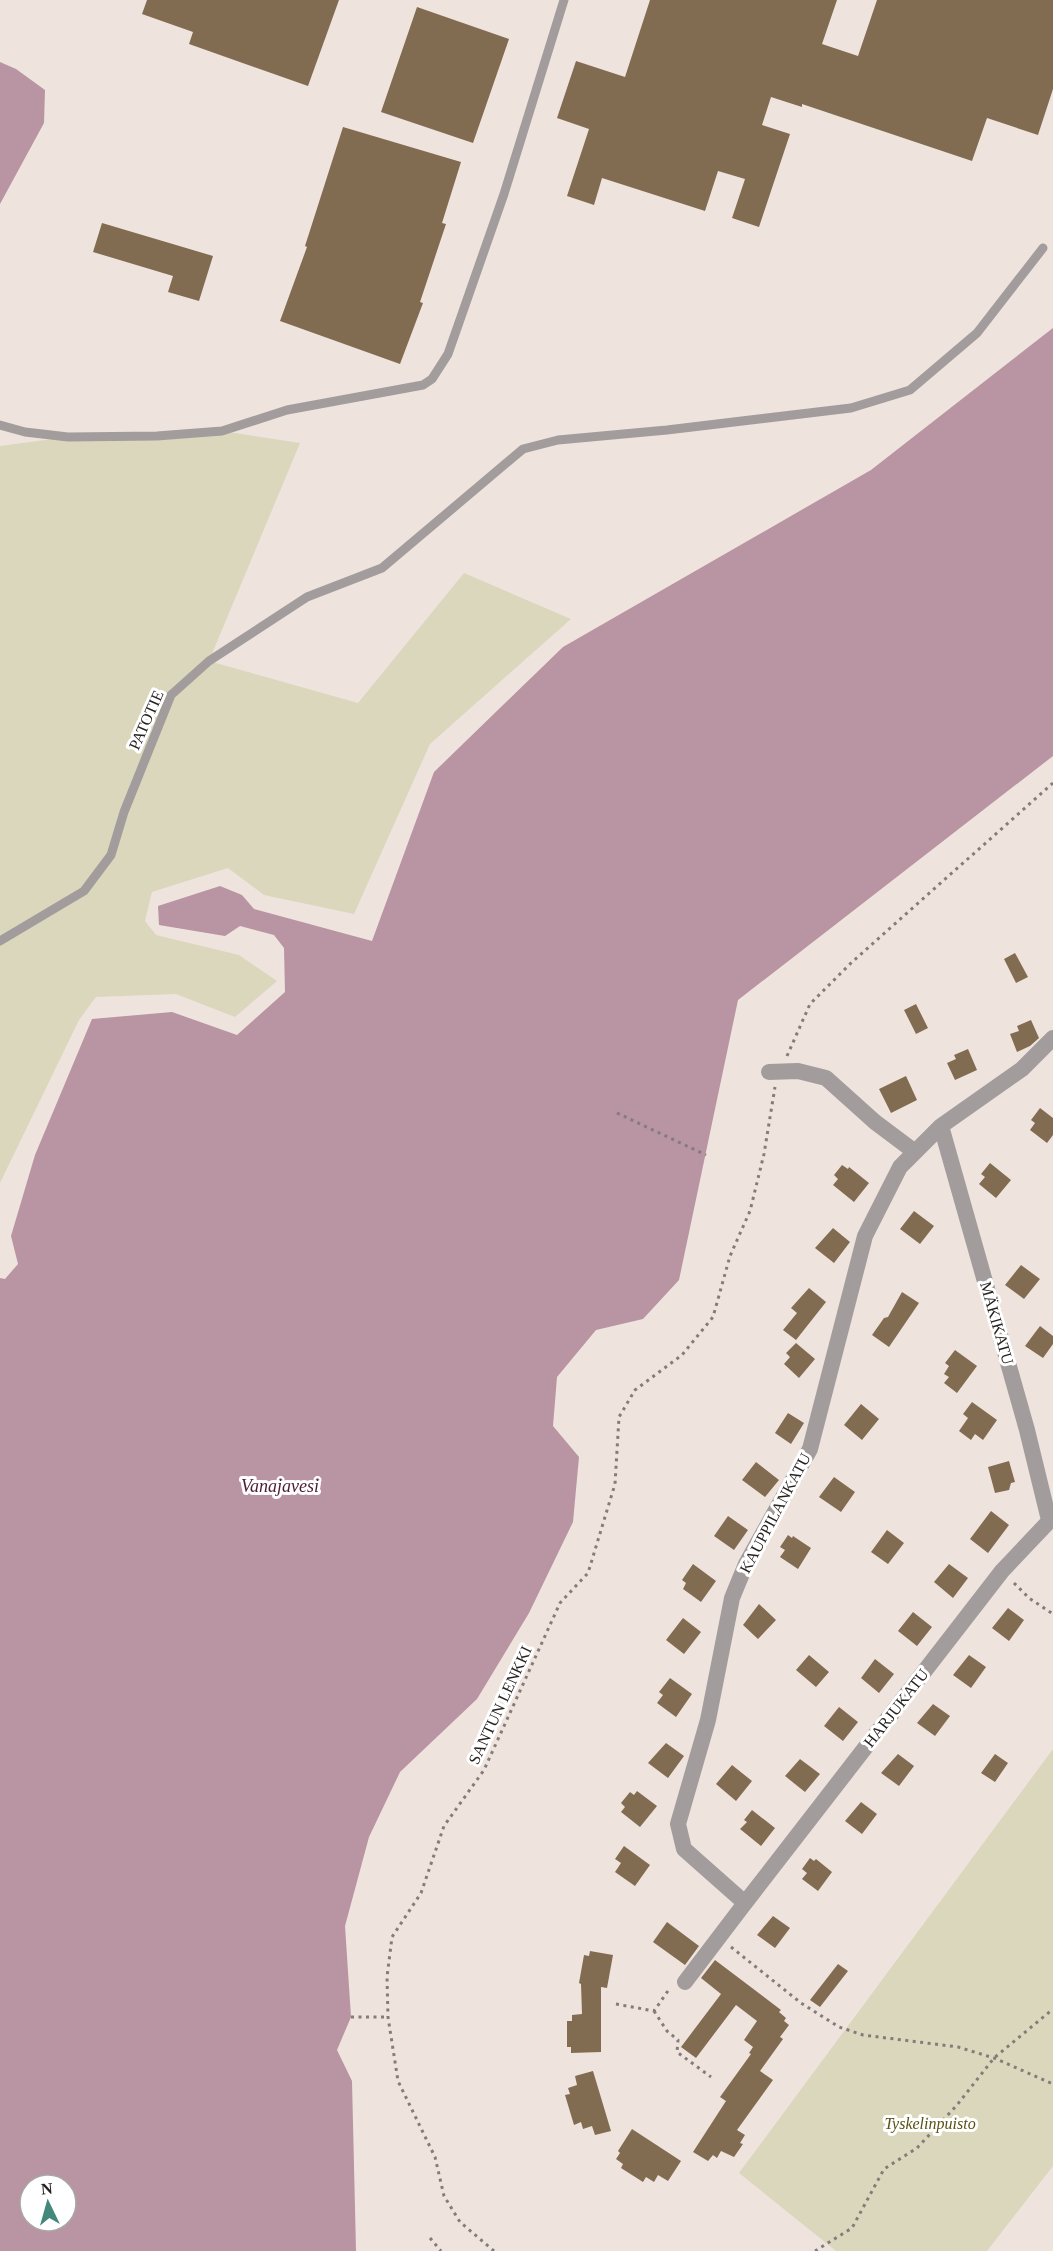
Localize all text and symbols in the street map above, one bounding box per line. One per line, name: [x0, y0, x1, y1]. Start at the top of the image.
street label: PATOTIE: [125, 688, 167, 752]
street label: MÄKIKATU: [977, 1280, 1017, 1367]
street label: KAUPPILANKATU: [736, 1450, 814, 1576]
water label: Vanajavesi: [241, 1476, 319, 1496]
street label: SANTUN LENKKI: [465, 1643, 535, 1767]
street label: HARJUKATU: [860, 1665, 932, 1750]
park label: Tyskelinpuisto: [884, 2115, 976, 2133]
north arrow: [18, 2173, 78, 2233]
text: N: [40, 2180, 54, 2198]

